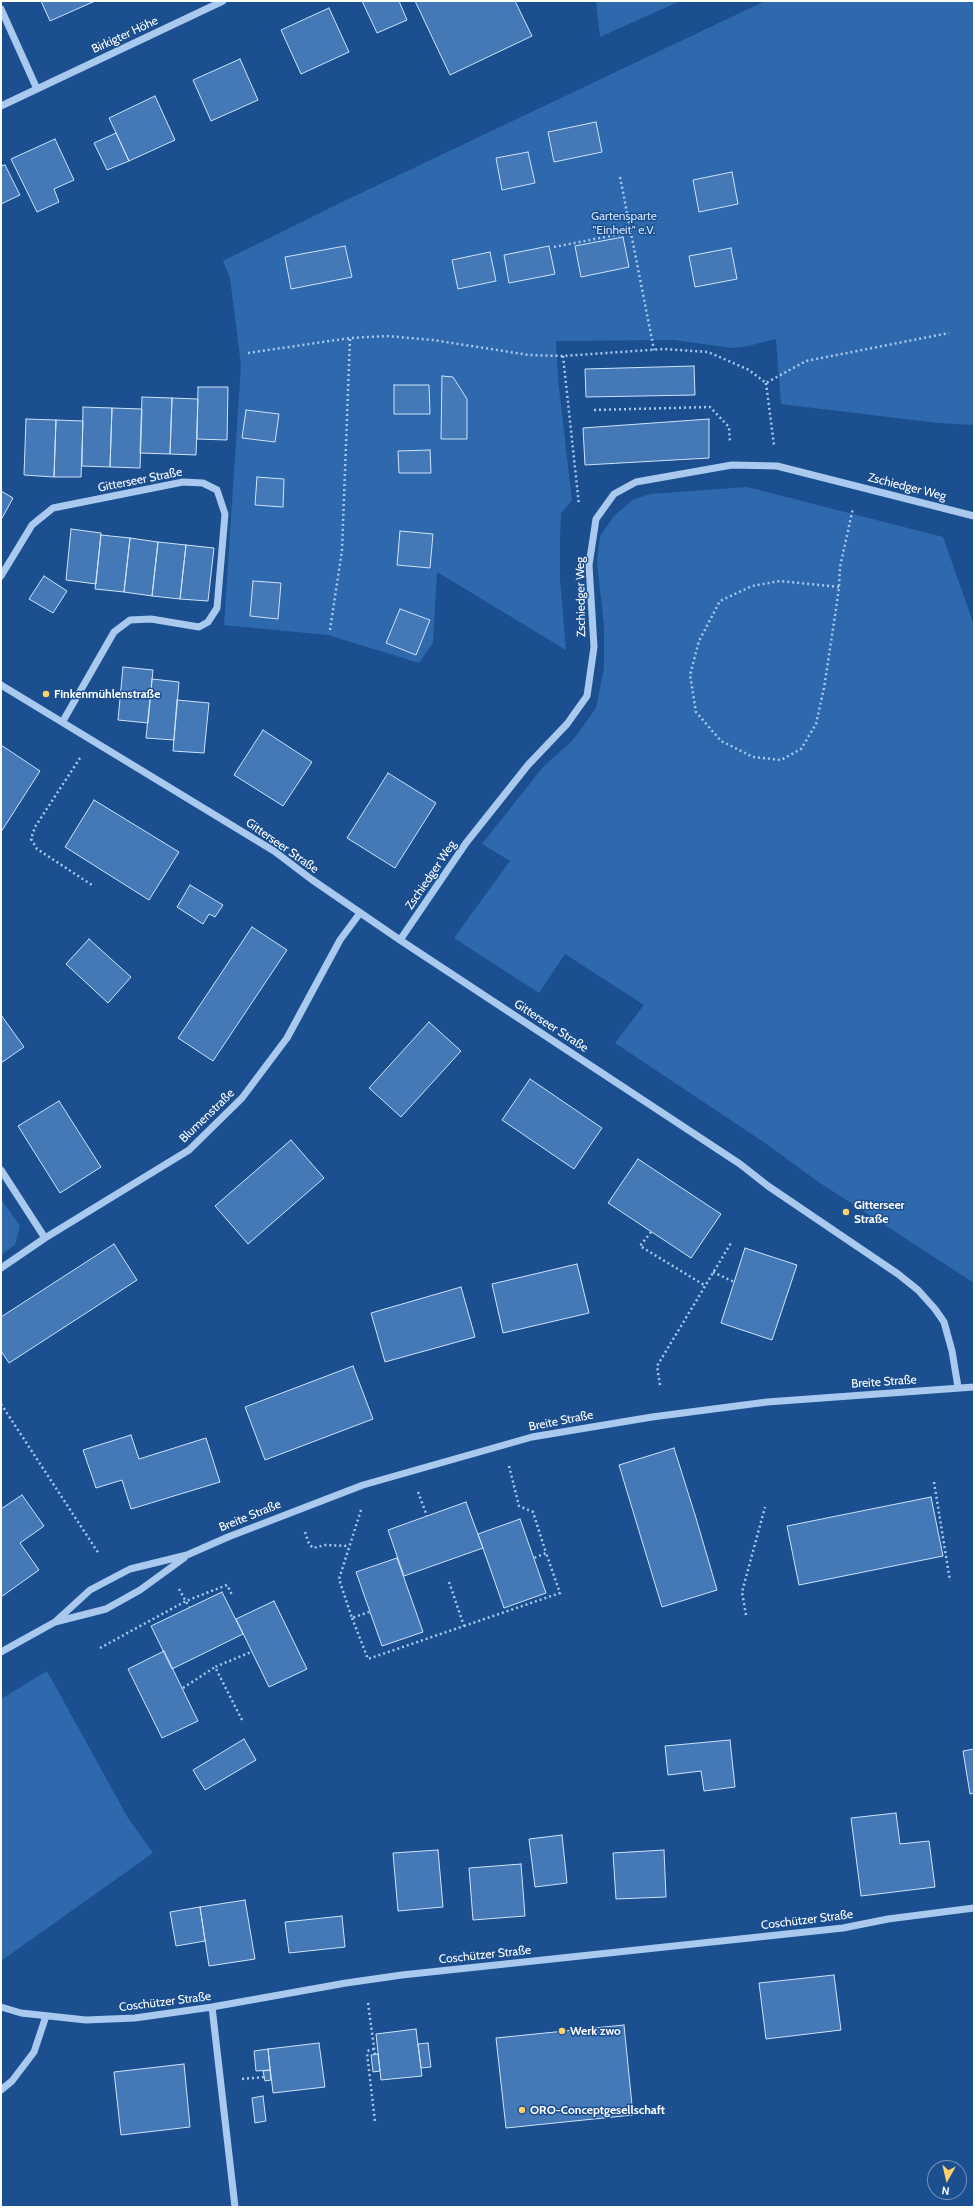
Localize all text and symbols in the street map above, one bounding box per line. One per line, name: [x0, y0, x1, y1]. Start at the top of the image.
street label: Birkigter Höhe: [90, 13, 160, 57]
park label: Gartensparte "Einheit" e.V.: [591, 209, 657, 237]
street label: Gitterseer Straße: [97, 465, 183, 495]
street label: Zschiedger Weg: [866, 470, 948, 504]
street label: Zschiedger Weg: [573, 557, 589, 637]
place label: Finkenmühlenstraße: [54, 687, 160, 701]
marker: Finkenmühlenstraße: [41, 689, 51, 699]
street label: Gitterseer Straße: [243, 816, 321, 876]
street label: Zschiedger Weg: [403, 838, 459, 912]
street label: Gitterseer Straße: [511, 997, 591, 1055]
street label: Blumenstraße: [176, 1086, 238, 1146]
place label: Gitterseer Straße: [854, 1198, 905, 1226]
marker: Gitterseer Straße: [841, 1207, 851, 1217]
street label: Breite Straße: [851, 1373, 917, 1391]
street label: Breite Straße: [527, 1408, 595, 1434]
street label: Breite Straße: [217, 1497, 283, 1535]
street label: Coschützer Straße: [760, 1907, 854, 1933]
street label: Coschützer Straße: [438, 1943, 532, 1967]
street label: Coschützer Straße: [118, 1989, 212, 2015]
place label: Werk zwo: [570, 2024, 621, 2038]
marker: Werk zwo: [557, 2026, 567, 2036]
place label: ORO-Conceptgesellschaft: [530, 2103, 665, 2117]
marker: ORO-Conceptgesellschaft: [517, 2105, 527, 2115]
north arrow: [927, 2160, 967, 2200]
text: N: [941, 2183, 950, 2198]

